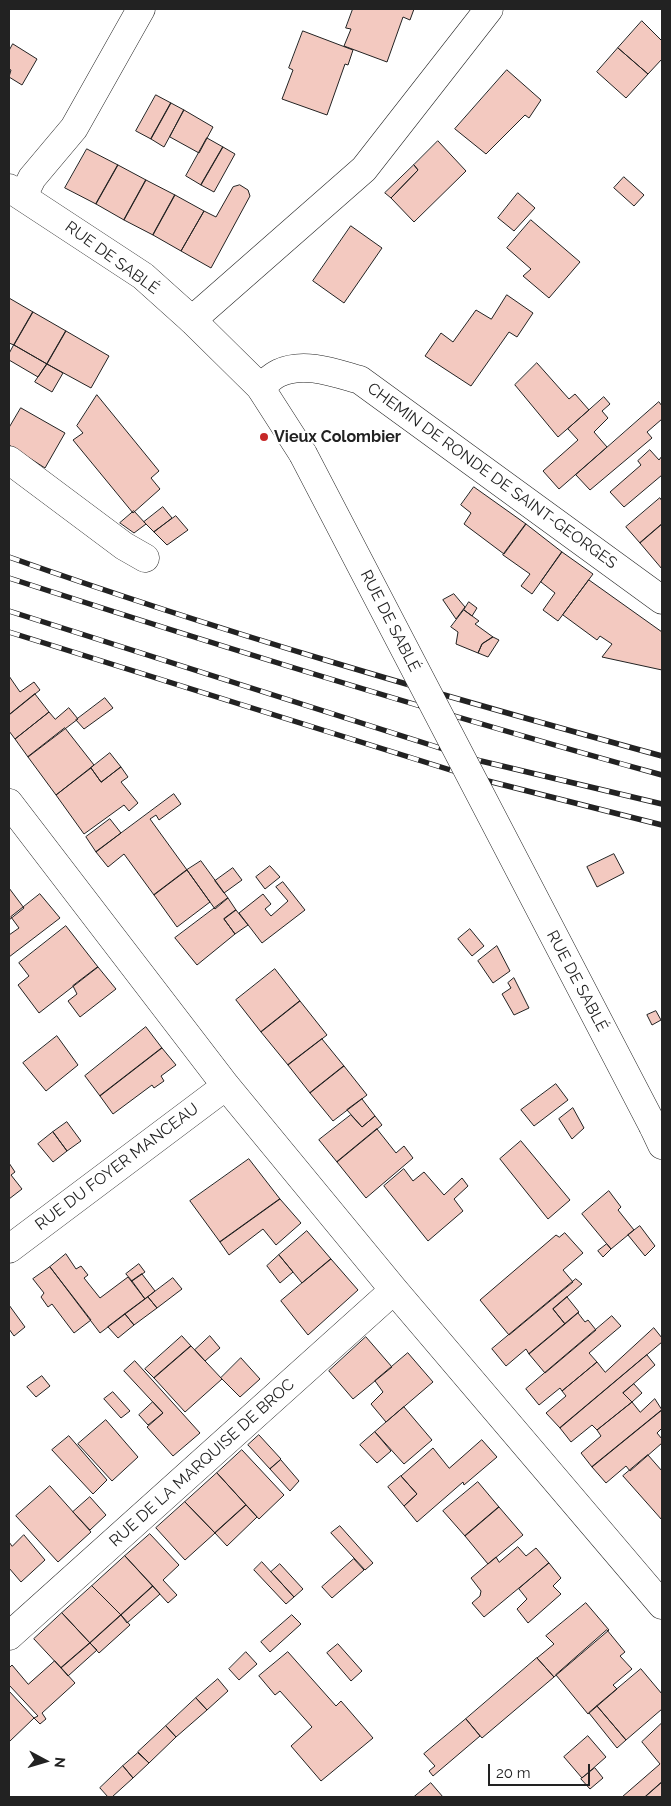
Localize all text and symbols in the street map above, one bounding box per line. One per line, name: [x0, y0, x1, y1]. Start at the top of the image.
street label: RUE DE SABLÉ: [61, 217, 163, 299]
street label: CHEMIN DE RONDE DE SAINT-GEORGES: [363, 379, 621, 573]
place label: Vieux Colombier: [274, 427, 401, 447]
marker: Vieux Colombier: [258, 431, 270, 443]
street label: RUE DE SABLÉ: [356, 567, 424, 675]
street label: RUE DE SABLÉ: [542, 927, 612, 1035]
street label: RUE DU FOYER MANCEAU: [32, 1099, 202, 1235]
street label: RUE DE LA MARQUISE DE BROC: [106, 1375, 298, 1551]
north arrow: [20, 1736, 70, 1786]
scale bar: [491, 1754, 594, 1786]
text: N: [51, 1756, 68, 1769]
text: 20 m: [496, 1764, 531, 1782]

